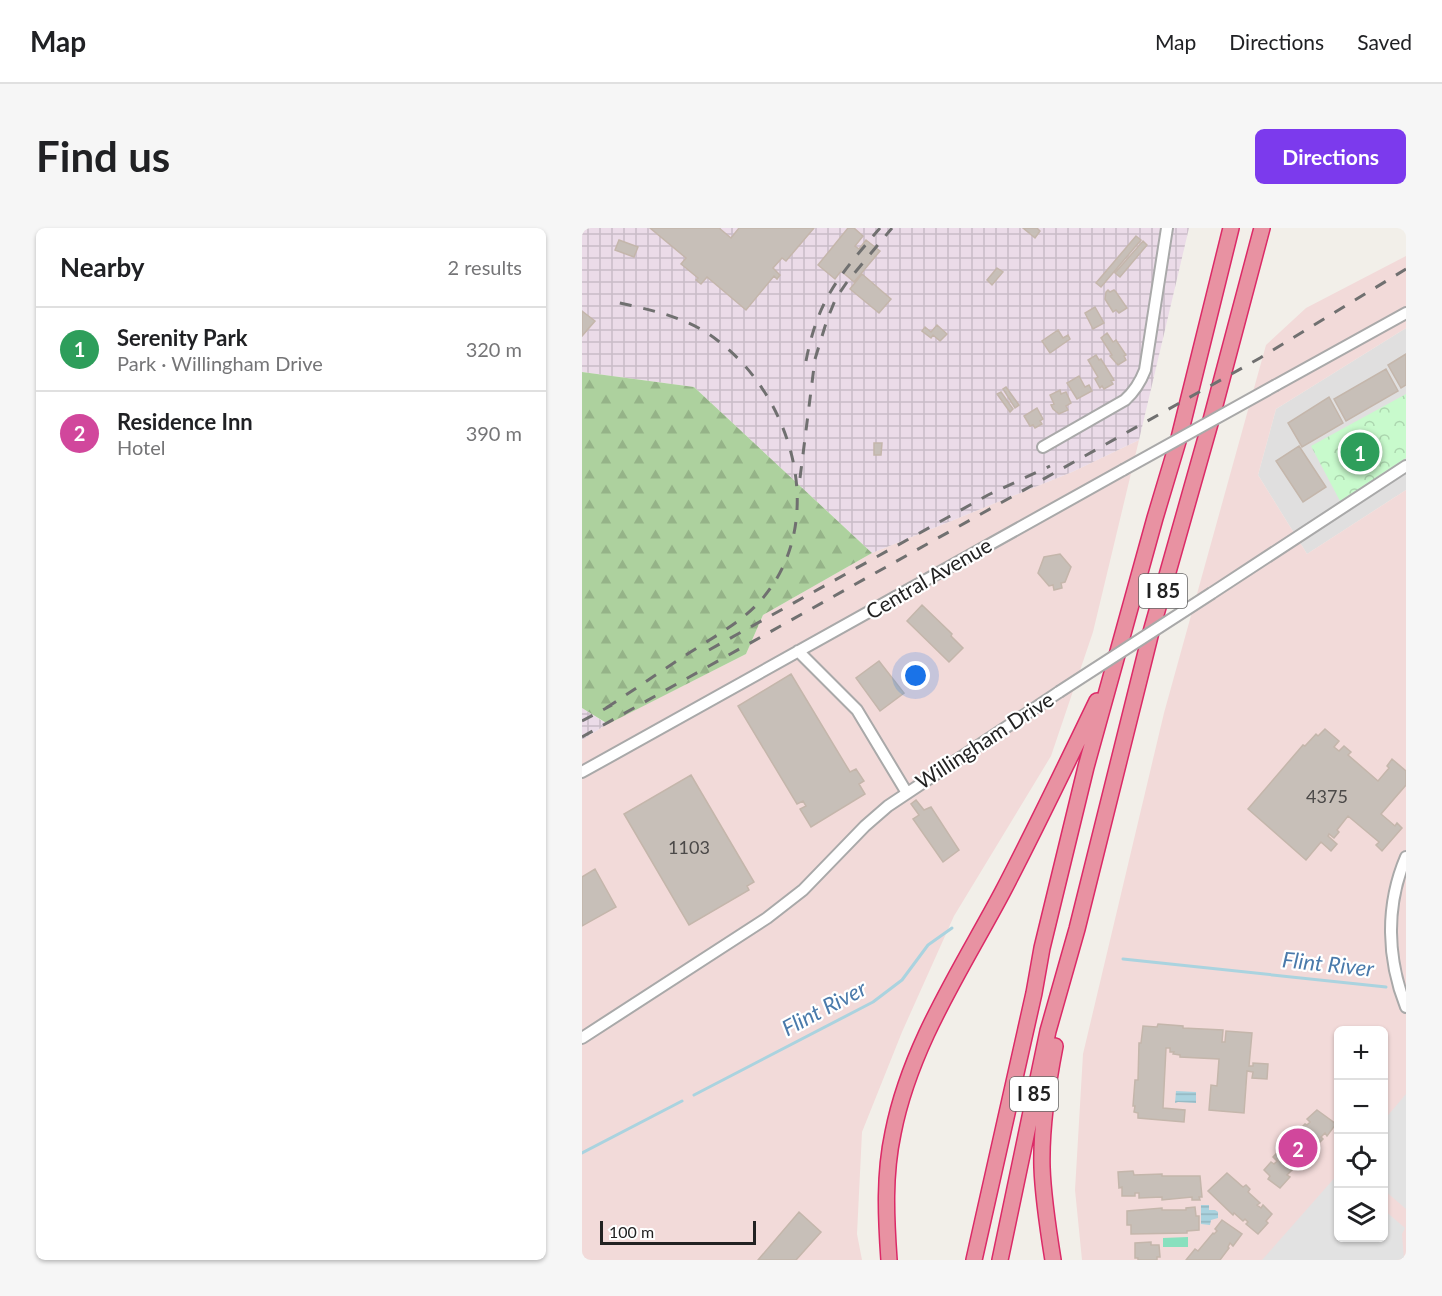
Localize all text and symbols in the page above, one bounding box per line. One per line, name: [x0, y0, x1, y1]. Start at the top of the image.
text: Map: [30, 24, 86, 58]
text: Map: [1155, 29, 1196, 54]
text: Directions: [1229, 29, 1324, 54]
text: Saved: [1357, 29, 1412, 54]
button: Directions: [1255, 129, 1406, 184]
text: Find us: [36, 131, 170, 181]
text: Nearby: [60, 251, 145, 283]
text: 2 results: [447, 255, 522, 279]
text: Serenity Park: [117, 324, 247, 351]
text: 1: [74, 337, 85, 361]
text: 320 m: [466, 337, 522, 361]
text: Park · Willingham Drive: [117, 351, 323, 375]
text: Residence Inn: [117, 408, 253, 435]
text: 2: [74, 421, 85, 445]
text: 390 m: [466, 421, 522, 445]
pin: 1: [1340, 430, 1380, 474]
text: Hotel: [117, 435, 166, 459]
street label: Central Avenue: [861, 532, 996, 624]
road number: I 85: [1139, 574, 1187, 608]
your location: [901, 661, 930, 690]
street label: Willingham Drive: [911, 686, 1058, 794]
house number: 4375: [1306, 785, 1348, 807]
house number: 1103: [668, 836, 710, 858]
water label: Flint River: [1281, 945, 1376, 982]
water label: Flint River: [777, 974, 871, 1041]
map controls: [1334, 1026, 1388, 1242]
button: +: [1334, 1026, 1388, 1080]
road number: I 85: [1010, 1077, 1058, 1111]
button: −: [1334, 1080, 1388, 1134]
pin: 2: [1278, 1126, 1318, 1170]
button: locate: [1334, 1134, 1388, 1188]
button: layers: [1334, 1188, 1388, 1242]
scale bar: [600, 1218, 756, 1246]
text: 100 m: [609, 1222, 654, 1241]

